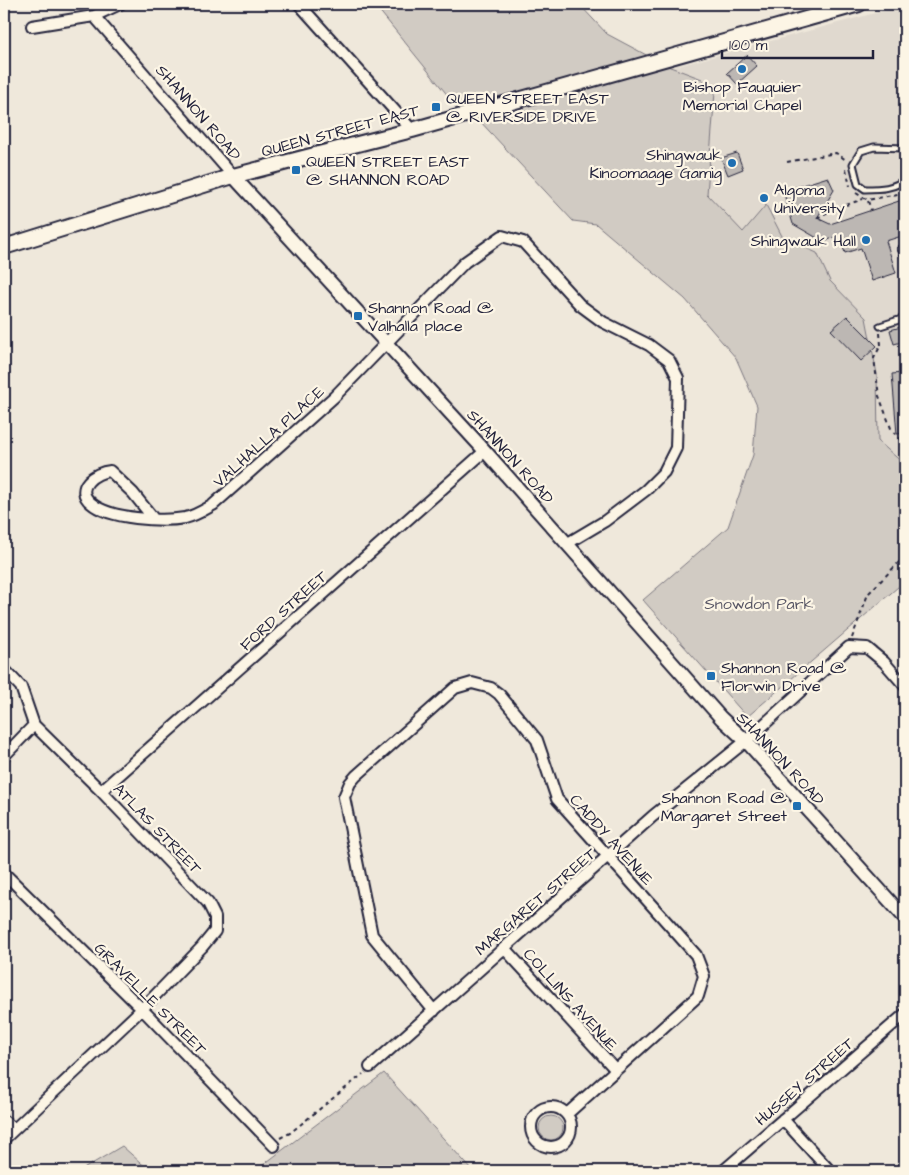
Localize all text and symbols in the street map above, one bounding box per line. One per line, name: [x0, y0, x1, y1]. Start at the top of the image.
scale bar: [722, 28, 873, 60]
text: 100 m: [729, 35, 768, 56]
street label: SHANNON ROAD: [151, 60, 246, 165]
marker: Bishop Fauquier Memorial Chapel: [736, 63, 748, 75]
place label: Bishop Fauquier Memorial Chapel: [682, 76, 802, 116]
place label: QUEEN STREET EAST @ RIVERSIDE DRIVE: [446, 88, 609, 128]
street label: QUEEN STREET EAST: [259, 99, 422, 163]
marker: QUEEN STREET EAST @ RIVERSIDE DRIVE: [430, 101, 442, 113]
place label: Shingwauk Kinoomaage Gamig: [590, 144, 722, 185]
place label: QUEEN STREET EAST @ SHANNON ROAD: [306, 151, 469, 191]
marker: Shingwauk Kinoomaage Gamig: [726, 157, 738, 169]
marker: QUEEN STREET EAST @ SHANNON ROAD: [290, 164, 302, 176]
place label: Algoma University: [774, 179, 845, 220]
marker: Algoma University: [758, 192, 770, 204]
place label: Shingwauk Hall: [751, 230, 856, 253]
marker: Shingwauk Hall: [860, 234, 872, 246]
place label: Shannon Road @ Valhalla place: [368, 297, 494, 337]
marker: Shannon Road @ Valhalla place: [352, 310, 364, 322]
street label: VALHALLA PLACE: [208, 381, 329, 493]
street label: SHANNON ROAD: [462, 405, 559, 509]
street label: FORD STREET: [235, 566, 332, 656]
park label: Snowdon Park: [705, 593, 814, 615]
place label: Shannon Road @ Florwin Drive: [721, 657, 847, 697]
marker: Shannon Road @ Florwin Drive: [705, 670, 717, 682]
street label: SHANNON ROAD: [731, 707, 829, 810]
street label: ATLAS STREET: [108, 778, 206, 879]
place label: Shannon Road @ Margaret Street: [661, 787, 788, 828]
street label: CADDY AVENUE: [564, 789, 658, 890]
marker: Shannon Road @ Margaret Street: [791, 800, 803, 812]
street label: MARGARET STREET: [470, 843, 601, 961]
street label: GRAVELLE STREET: [89, 938, 211, 1060]
street label: COLLINS AVENUE: [518, 943, 623, 1056]
street label: HUSSEY STREET: [751, 1033, 859, 1131]

